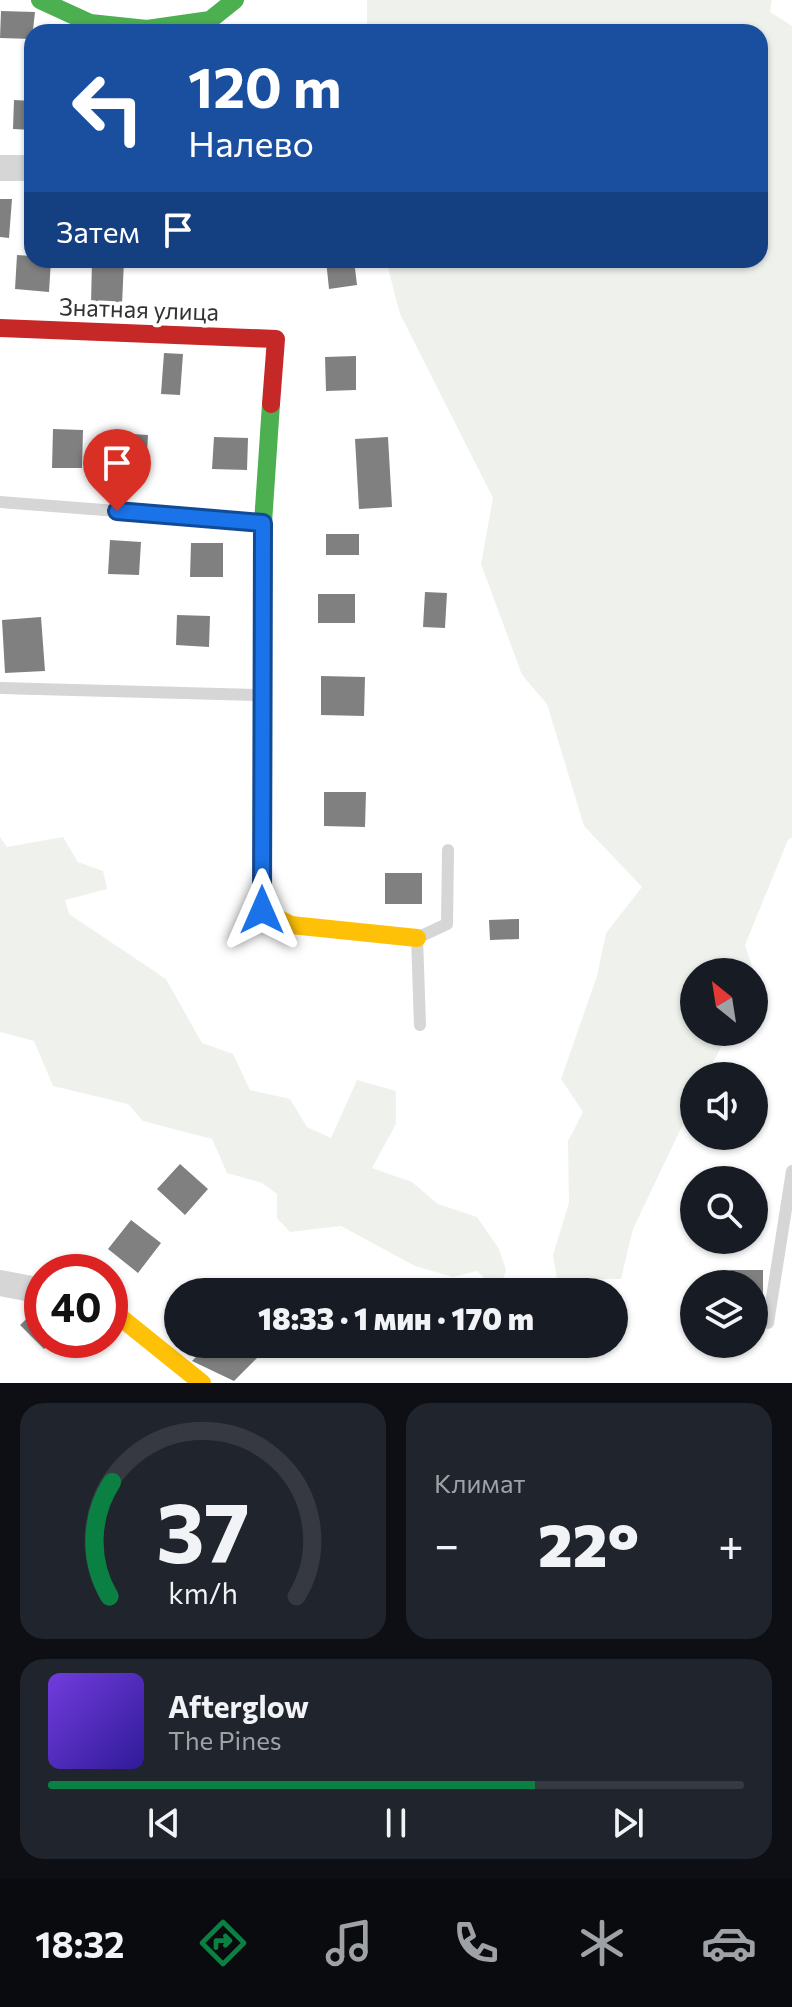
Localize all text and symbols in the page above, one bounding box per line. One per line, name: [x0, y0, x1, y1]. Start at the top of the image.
text: 120 m: [188, 51, 342, 120]
icon: left: [56, 56, 160, 160]
text: Налево: [188, 120, 314, 164]
icon: arrive: [156, 208, 200, 252]
text: Затем: [56, 212, 140, 249]
street label: Знатная улица: [59, 291, 220, 326]
pin: [83, 429, 151, 511]
icon: arrive: [95, 441, 139, 485]
position arrow: [220, 868, 304, 952]
north arrow: [680, 958, 768, 1046]
map controls: [680, 958, 768, 1358]
button: sound: [680, 1062, 768, 1150]
button: search: [680, 1166, 768, 1254]
speed limit sign: 40: [24, 1254, 128, 1358]
button: layers: [680, 1270, 768, 1358]
text: 18:33 · 1 мин · 170 m: [258, 1299, 534, 1336]
text: Климат: [434, 1467, 526, 1498]
text: 37: [156, 1478, 250, 1580]
text: 22°: [538, 1506, 639, 1579]
text: −: [434, 1516, 459, 1570]
text: +: [718, 1516, 744, 1570]
text: km/h: [168, 1575, 238, 1610]
text: Afterglow: [168, 1687, 309, 1724]
text: The Pines: [168, 1724, 282, 1755]
icon: previous: [142, 1801, 186, 1845]
icon: pause: [374, 1801, 418, 1845]
icon: next: [606, 1801, 650, 1845]
icon: directions: [195, 1915, 251, 1971]
icon: music: [321, 1915, 377, 1971]
icon: phone: [448, 1915, 504, 1971]
icon: climate: [574, 1915, 630, 1971]
icon: car: [701, 1915, 757, 1971]
text: 18:32: [35, 1921, 125, 1965]

